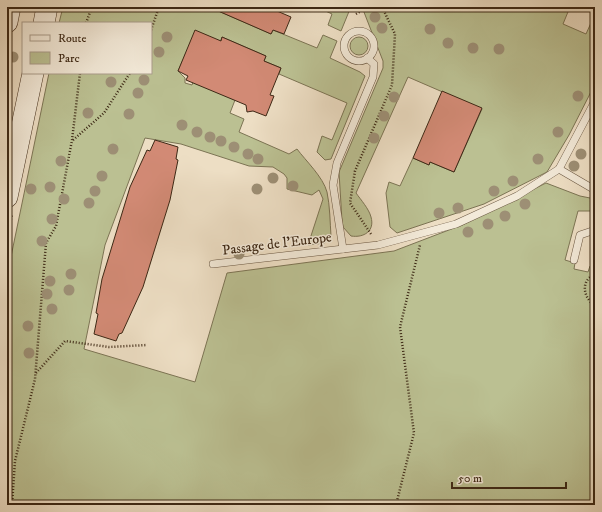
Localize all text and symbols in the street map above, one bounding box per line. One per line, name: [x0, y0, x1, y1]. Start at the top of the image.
legend: [22, 22, 152, 74]
text: Route: [58, 31, 86, 46]
text: Parc: [58, 51, 80, 66]
street label: Passage de l'Europe: [221, 228, 333, 260]
scale bar: [452, 464, 566, 490]
text: 50 m: [458, 471, 482, 486]

